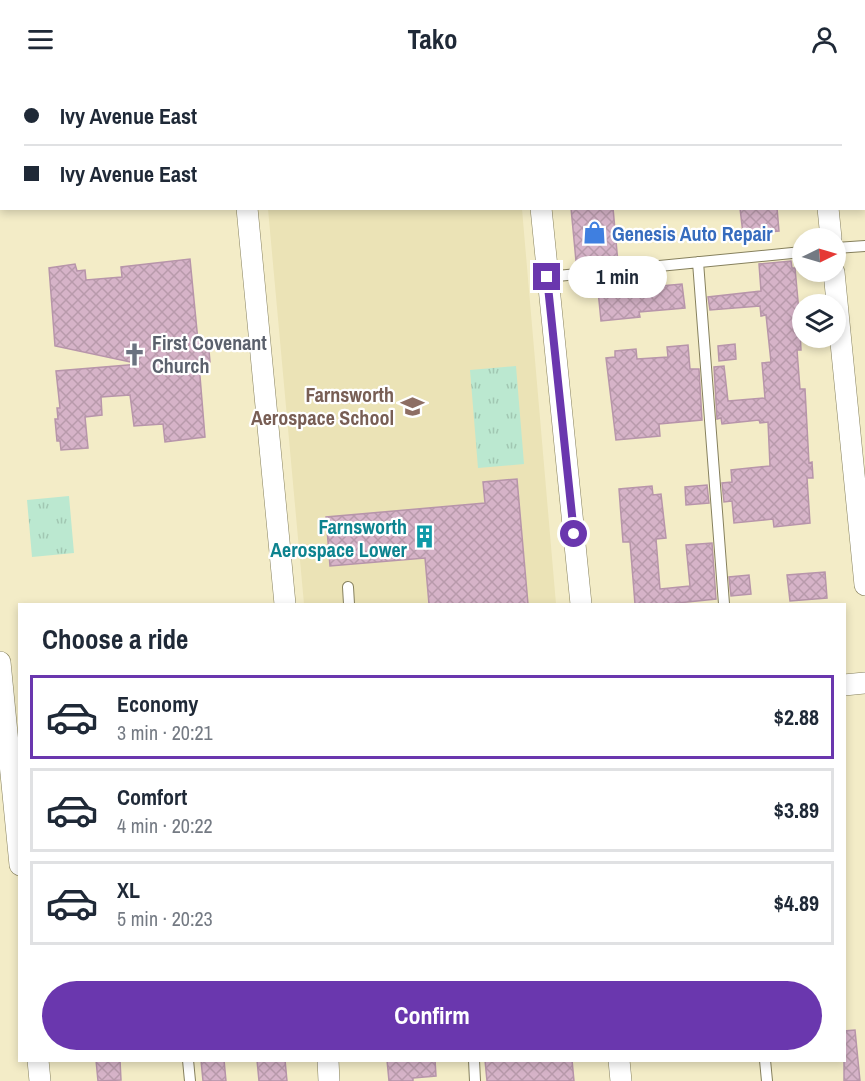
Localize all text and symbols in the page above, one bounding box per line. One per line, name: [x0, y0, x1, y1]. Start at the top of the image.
text: Tako: [407, 21, 458, 57]
icon: menu: [24, 23, 57, 56]
icon: person: [808, 23, 841, 56]
text: Ivy Avenue East: [60, 101, 197, 131]
text: Ivy Avenue East: [60, 159, 197, 189]
shop icon: Genesis Auto Repair: [581, 220, 607, 246]
place label: Genesis Auto Repair: [612, 220, 773, 247]
north arrow: [792, 228, 846, 282]
map controls: [792, 228, 846, 348]
callout: 1 min: [568, 256, 667, 298]
route end: [533, 263, 560, 290]
text: 1 min: [596, 263, 639, 290]
button: layers: [792, 294, 846, 348]
place label: First Covenant Church: [152, 329, 267, 379]
church icon: First Covenant Church: [121, 341, 147, 367]
place label: Farnsworth Aerospace School: [251, 381, 394, 431]
school or university icon: Farnsworth Aerospace School: [399, 393, 425, 419]
place label: Farnsworth Aerospace Lower: [270, 513, 408, 563]
route start: [560, 520, 587, 547]
building icon: Farnsworth Aerospace Lower: [412, 524, 438, 550]
text: Choose a ride: [42, 621, 188, 657]
text: Economy: [117, 689, 198, 719]
icon: car: [45, 690, 99, 744]
text: $2.88: [774, 702, 819, 732]
text: 3 min · 20:21: [117, 719, 213, 746]
text: Comfort: [117, 782, 187, 812]
icon: car: [45, 783, 99, 837]
text: $3.89: [774, 795, 819, 825]
text: 4 min · 20:22: [117, 812, 213, 839]
text: XL: [117, 875, 140, 905]
icon: car: [45, 876, 99, 930]
text: $4.89: [774, 888, 819, 918]
text: 5 min · 20:23: [117, 905, 213, 932]
button: Confirm: [42, 981, 822, 1050]

